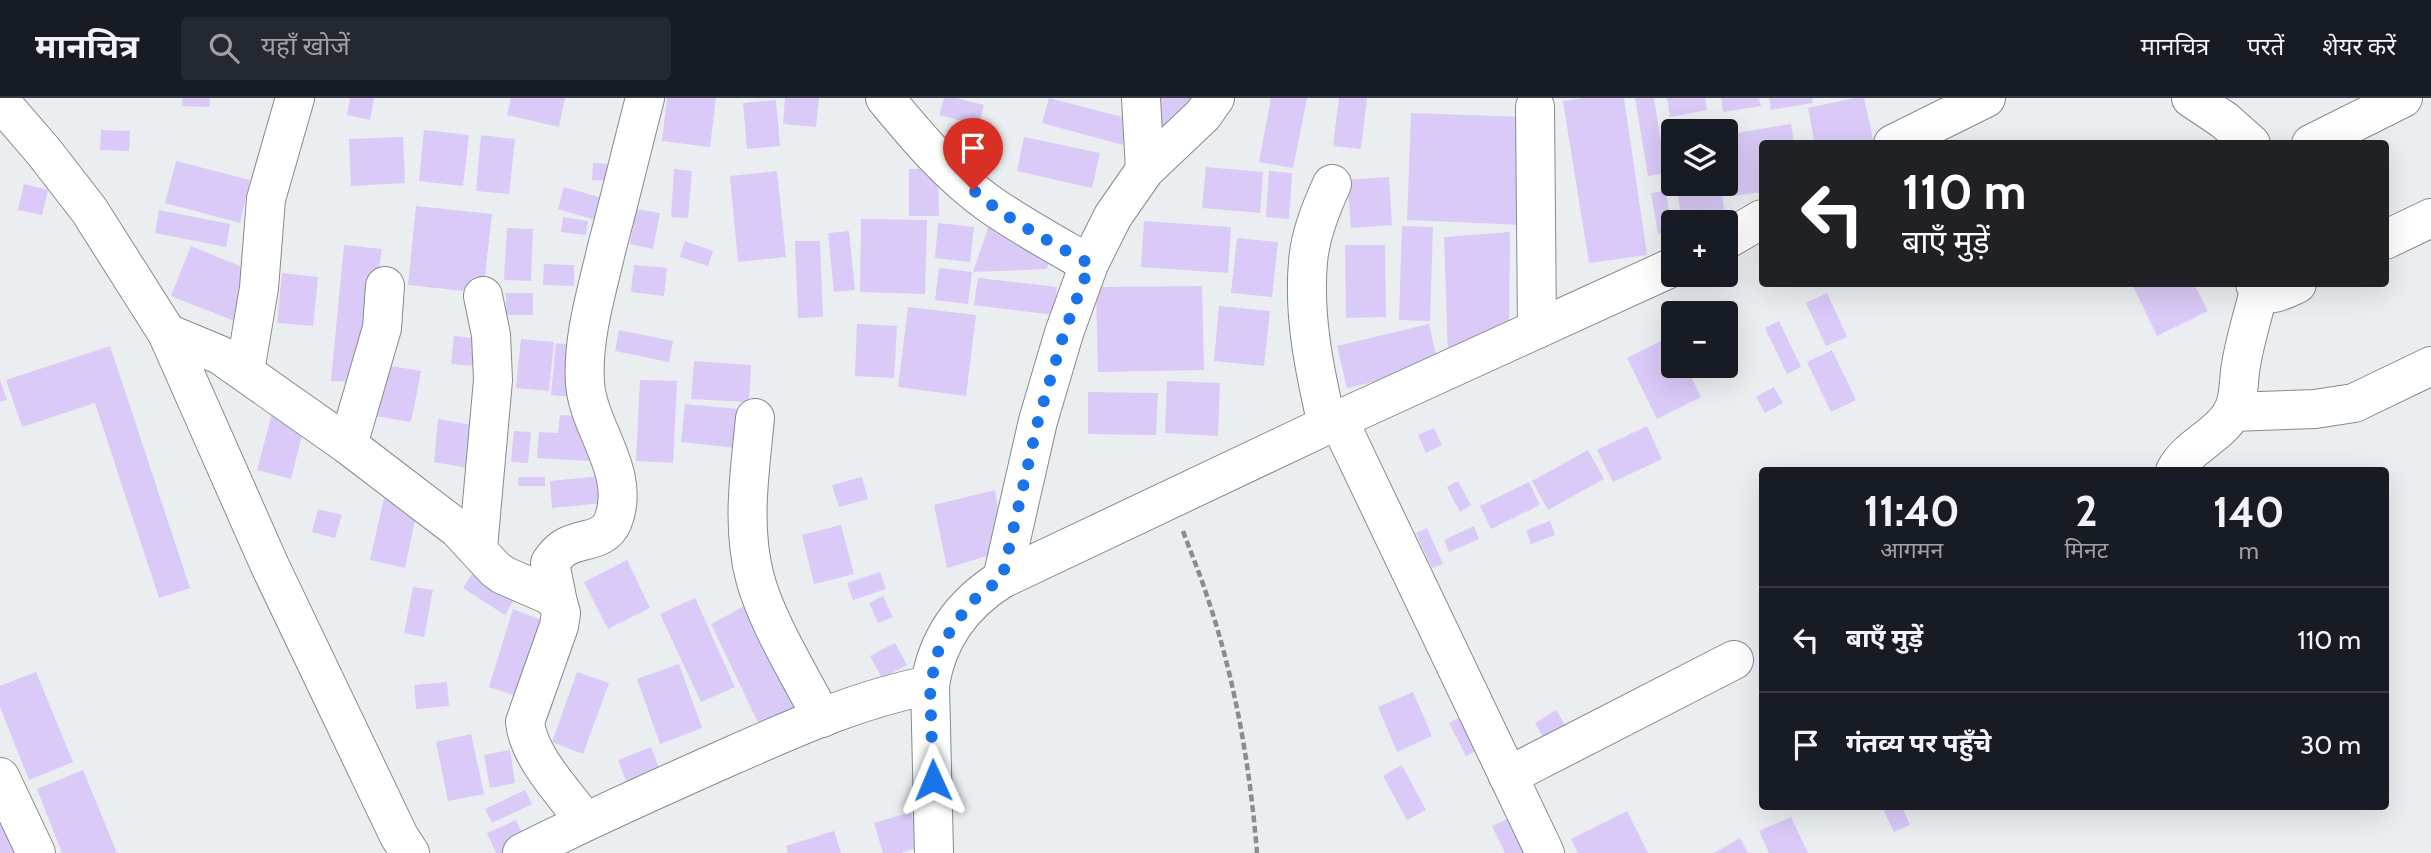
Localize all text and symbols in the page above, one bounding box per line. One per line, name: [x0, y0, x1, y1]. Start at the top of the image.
search box: [181, 17, 671, 80]
text: मानचित्र: [35, 26, 139, 66]
icon: search: [205, 29, 243, 67]
text: यहाँ खोजें: [261, 30, 350, 62]
text: मानचित्र: [2141, 32, 2209, 61]
text: परतें: [2247, 32, 2284, 61]
text: शेयर करें: [2322, 32, 2396, 61]
pin: [943, 118, 1003, 190]
map controls: [1661, 119, 1738, 378]
button: layers: [1661, 119, 1738, 196]
icon: arrive: [954, 129, 992, 167]
text: 110 m: [1902, 162, 2026, 221]
icon: left: [1787, 168, 1878, 259]
button: +: [1661, 210, 1738, 287]
text: बाएँ मुड़ें: [1902, 222, 1990, 261]
button: −: [1661, 301, 1738, 378]
text: 11:40: [1864, 485, 1960, 537]
text: 2: [2075, 485, 2098, 537]
text: 140: [2213, 486, 2284, 538]
text: आगमन: [1880, 536, 1943, 564]
text: मिनट: [2064, 536, 2108, 564]
text: m: [2239, 537, 2259, 565]
icon: left: [1787, 621, 1825, 659]
text: बाएँ मुड़ें: [1846, 622, 1923, 654]
text: 110 m: [2297, 624, 2361, 656]
icon: arrive: [1787, 726, 1825, 764]
text: गंतव्य पर पहुँचे: [1846, 727, 1991, 759]
text: 30 m: [2300, 729, 2361, 761]
position arrow: [896, 743, 970, 817]

